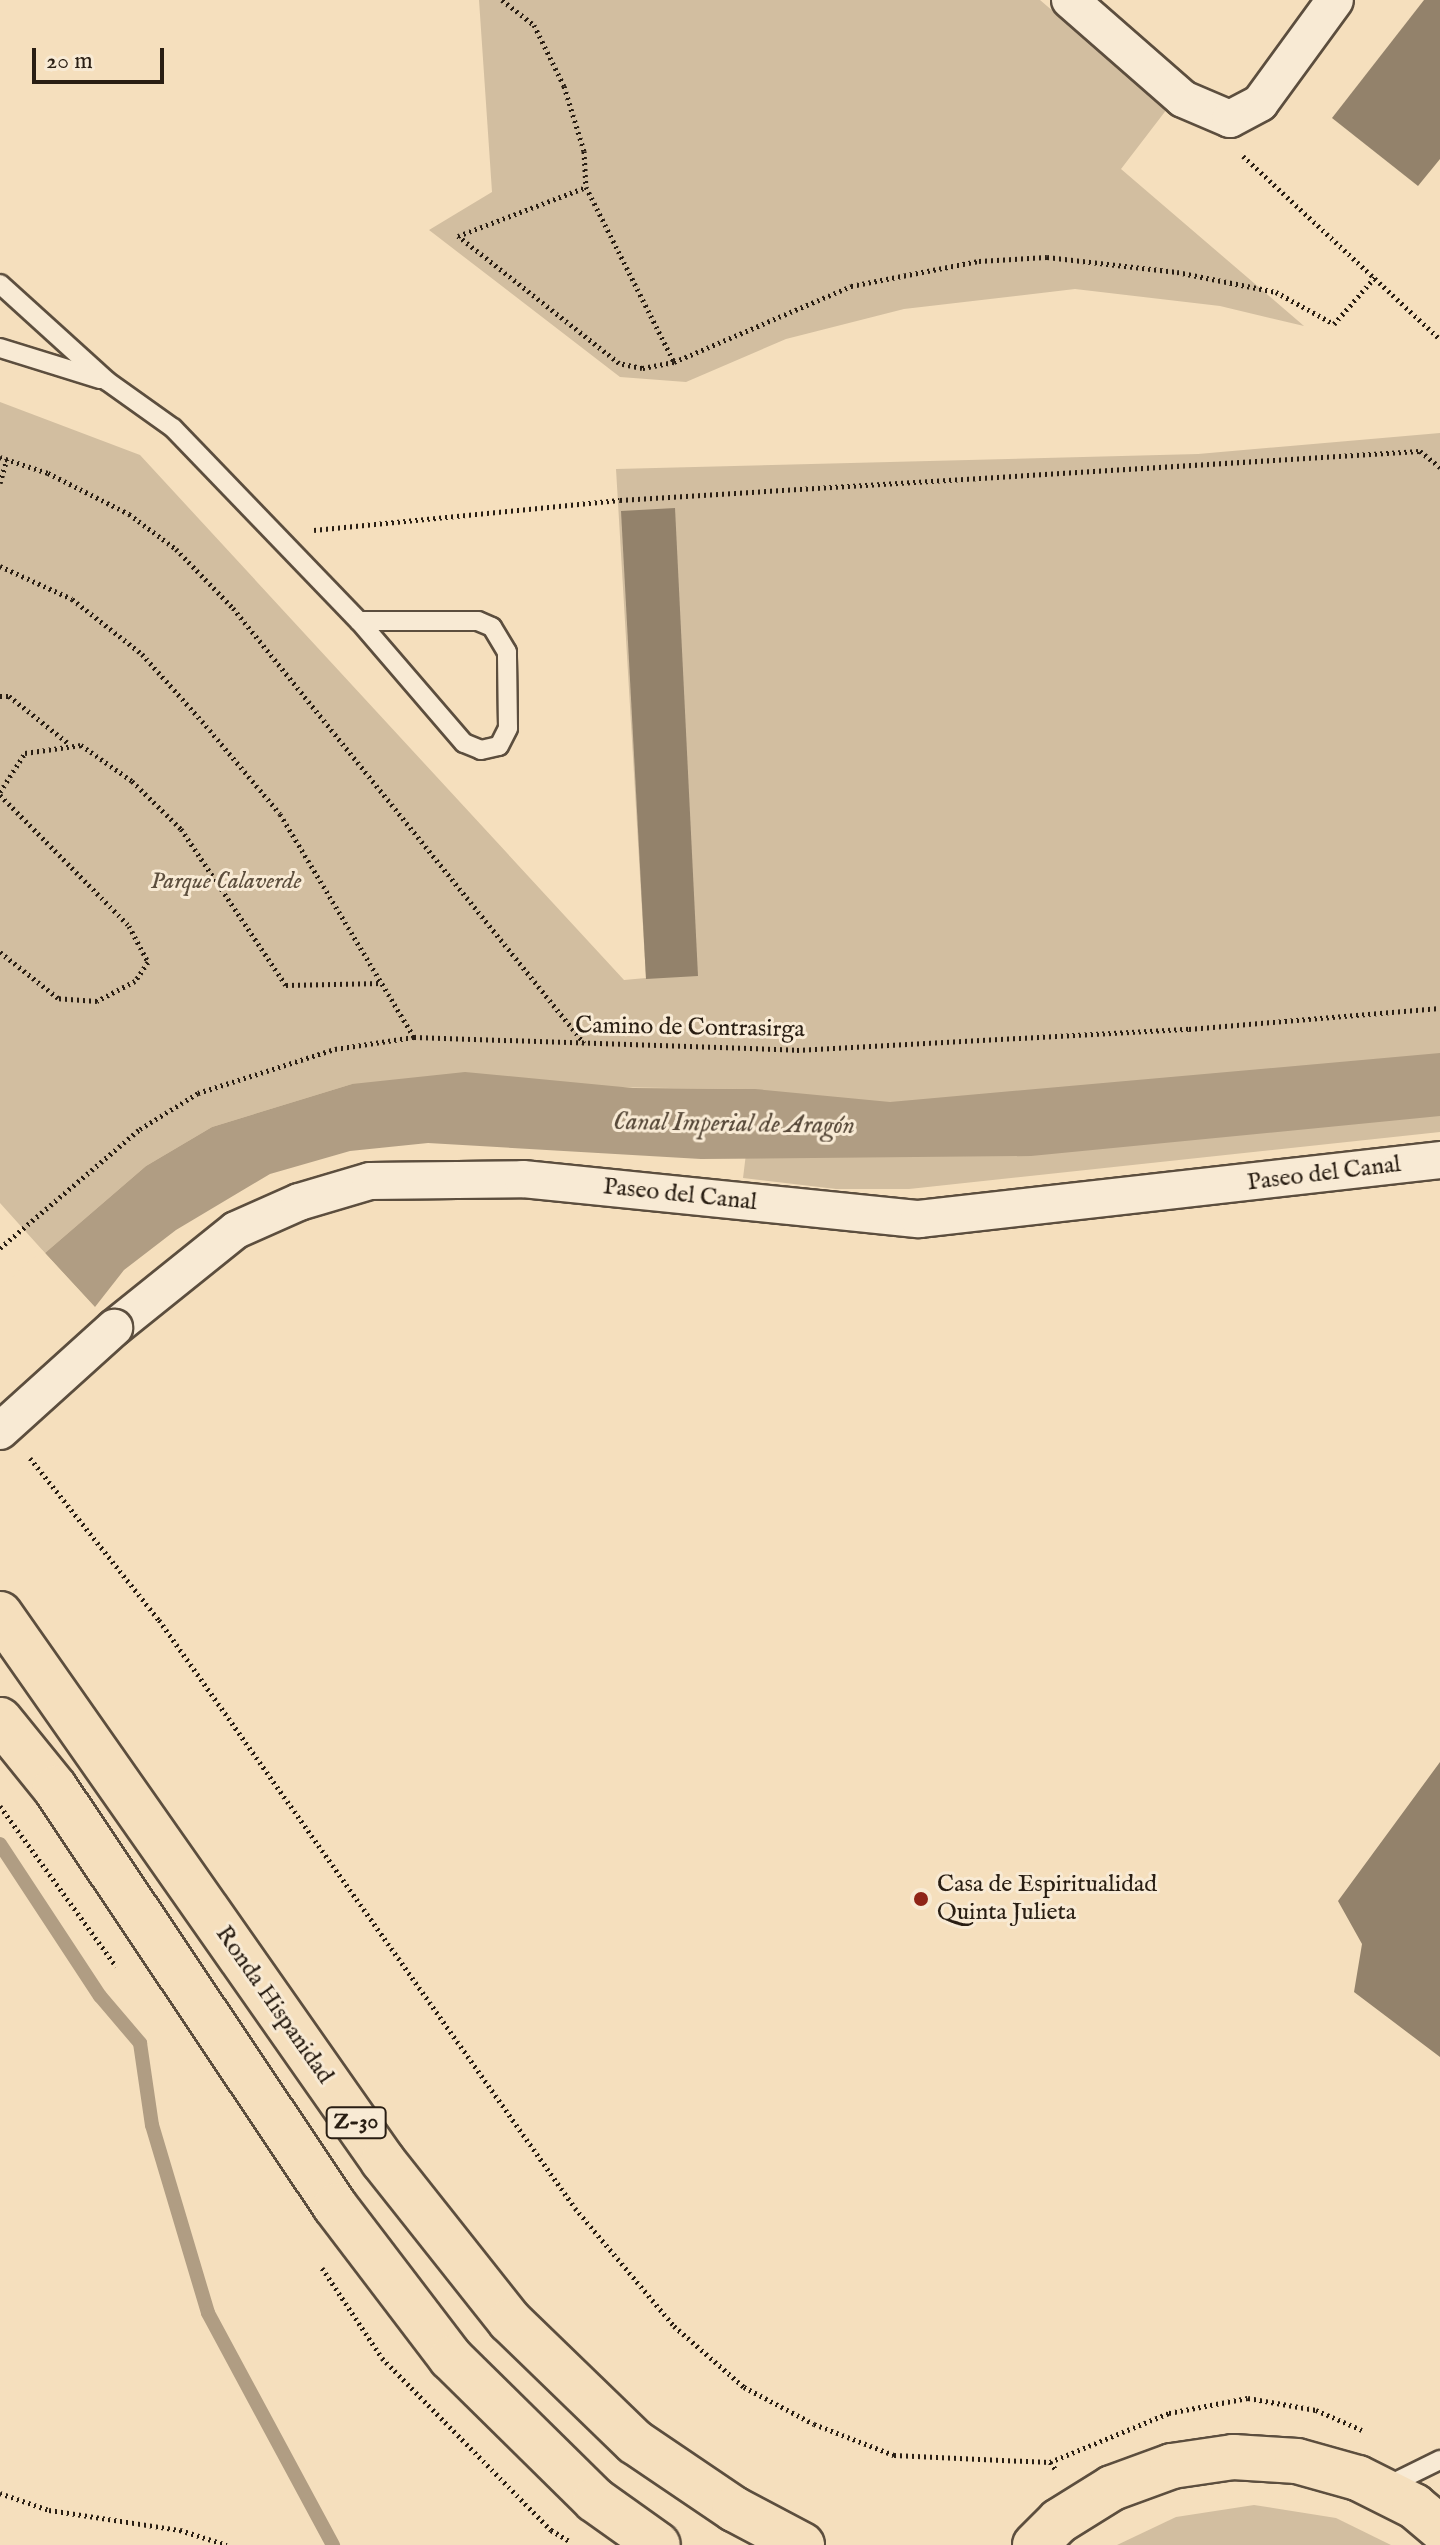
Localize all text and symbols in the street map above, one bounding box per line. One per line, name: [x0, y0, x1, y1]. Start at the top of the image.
scale bar: [36, 32, 168, 82]
text: 20 m: [46, 46, 93, 77]
park label: Parque Calaverde: [151, 868, 301, 896]
street label: Camino de Contrasirga: [575, 1012, 805, 1044]
water label: Canal Imperial de Aragón: [613, 1106, 855, 1142]
street label: Paseo del Canal: [1246, 1150, 1402, 1198]
street label: Paseo del Canal: [602, 1173, 758, 1217]
place label: Casa de Espiritualidad Quinta Julieta: [937, 1871, 1157, 1927]
marker: Casa de Espiritualidad Quinta Julieta: [912, 1890, 930, 1908]
street label: Ronda Hispanidad: [209, 1921, 339, 2089]
road number: Z-30: [324, 2105, 388, 2141]

